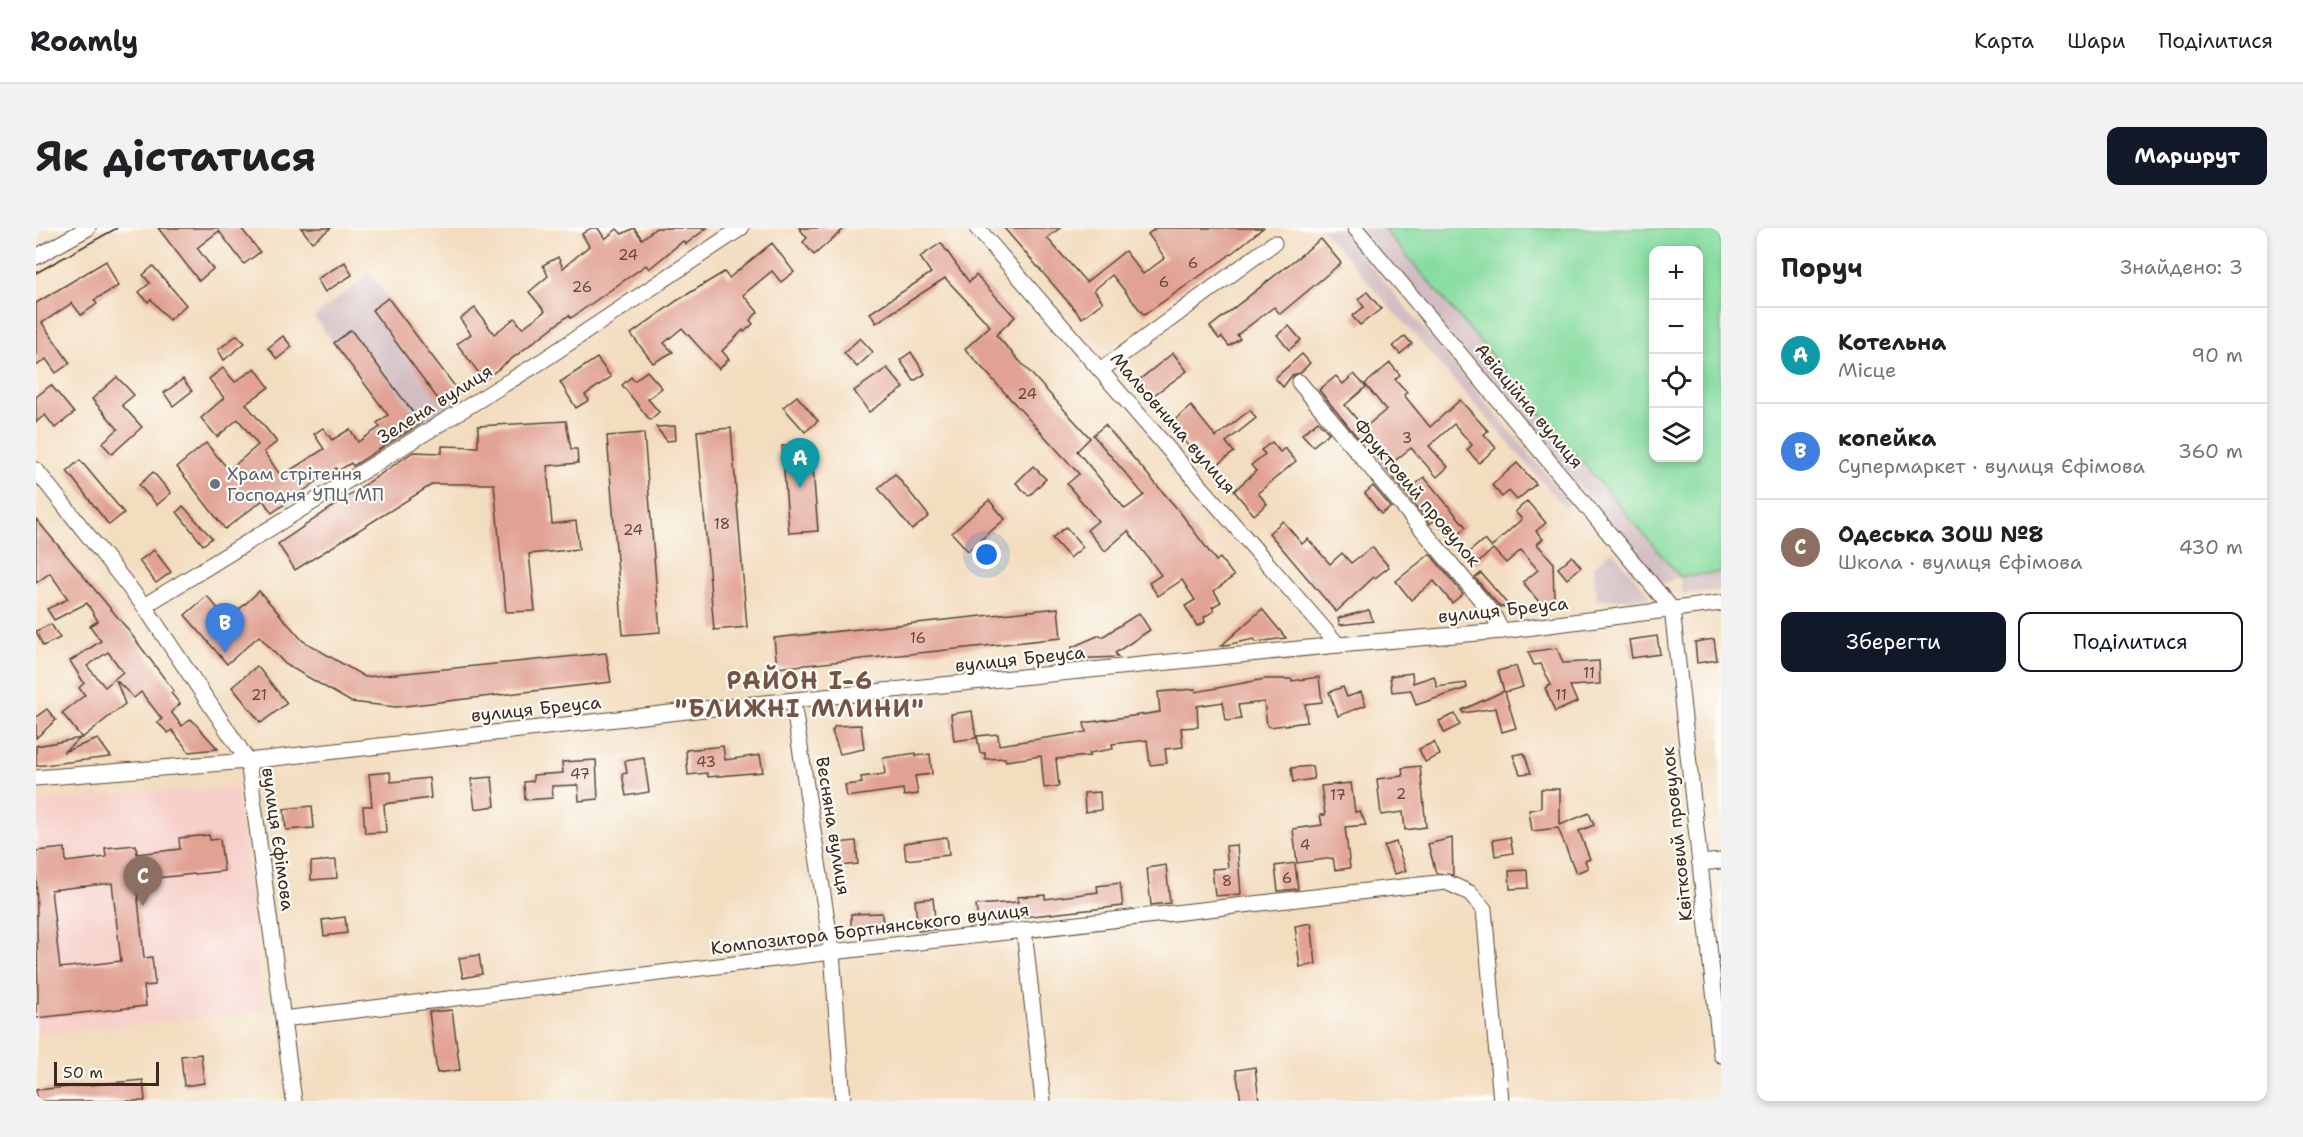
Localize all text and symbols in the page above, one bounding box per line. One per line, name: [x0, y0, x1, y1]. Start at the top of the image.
text: Roamly: [30, 22, 138, 60]
text: Карта: [1974, 27, 2034, 55]
text: Шари: [2067, 27, 2125, 55]
text: Поділитися: [2158, 27, 2273, 55]
button: Маршрут: [2107, 127, 2267, 185]
text: Як дістатися: [36, 128, 316, 184]
house number: 24: [618, 245, 638, 265]
map controls: [1649, 246, 1703, 462]
button: +: [1649, 246, 1703, 300]
text: Поруч: [1781, 250, 1863, 285]
house number: 6: [1188, 253, 1198, 273]
text: Знайдено: 3: [2120, 254, 2243, 280]
house number: 6: [1159, 272, 1169, 292]
house number: 26: [572, 277, 592, 297]
button: −: [1649, 300, 1703, 354]
text: Котельна: [1838, 328, 1946, 357]
street label: Авіаційна вулиця: [1469, 338, 1589, 474]
text: A: [1793, 342, 1808, 368]
text: 90 m: [2191, 342, 2243, 368]
street label: Мальовнича вулиця: [1105, 347, 1241, 499]
button: locate: [1649, 354, 1703, 408]
text: Місце: [1838, 357, 1896, 383]
street label: Зелена вулиця: [373, 359, 497, 449]
house number: 24: [1017, 384, 1037, 404]
button: layers: [1649, 408, 1703, 462]
street label: Фруктовий провулок: [1348, 414, 1486, 572]
text: копейка: [1838, 424, 1936, 453]
house number: 3: [1402, 428, 1412, 448]
pin: A: [780, 438, 819, 488]
text: B: [1794, 438, 1807, 464]
text: 360 m: [2178, 438, 2243, 464]
text: Супермаркет · вулиця Єфімова: [1838, 453, 2145, 479]
place label: Храм стрітення Господня УПЦ МП: [227, 462, 384, 507]
marker: Храм стрітення Господня УПЦ МП: [208, 477, 222, 491]
house number: 18: [714, 514, 730, 534]
house number: 24: [623, 520, 643, 540]
text: Одеська ЗОШ №8: [1838, 520, 2044, 549]
text: C: [1794, 534, 1807, 560]
text: 430 m: [2179, 534, 2243, 560]
your location: [972, 540, 1001, 569]
text: Школа · вулиця Єфімова: [1838, 549, 2082, 575]
street label: вулиця Бреуса: [1437, 591, 1569, 629]
pin: B: [206, 604, 244, 653]
button: Зберегти: [1781, 612, 2006, 672]
button: Поділитися: [2018, 612, 2243, 672]
house number: 16: [910, 628, 926, 648]
street label: вулиця Бреуса: [954, 640, 1086, 678]
house number: 11: [1583, 663, 1595, 683]
district label: РАЙОН І-6 "БЛИЖНІ МЛИНИ": [675, 664, 925, 725]
house number: 21: [251, 685, 267, 705]
house number: 11: [1555, 685, 1567, 705]
street label: вулиця Бреуса: [470, 690, 602, 728]
street label: Квітковий провулок: [1656, 745, 1698, 922]
house number: 43: [696, 752, 716, 772]
street label: Весняна вулиця: [810, 755, 856, 897]
house number: 47: [570, 764, 590, 784]
street label: вулиця Єфімова: [256, 766, 300, 912]
house number: 2: [1396, 784, 1406, 804]
house number: 17: [1330, 785, 1346, 805]
house number: 4: [1300, 835, 1310, 855]
pin: C: [124, 856, 162, 906]
house number: 6: [1282, 868, 1292, 888]
house number: 8: [1222, 871, 1232, 891]
street label: Композитора Бортнянського вулиця: [709, 898, 1031, 960]
scale bar: [54, 1059, 159, 1086]
text: 50 m: [63, 1062, 103, 1083]

